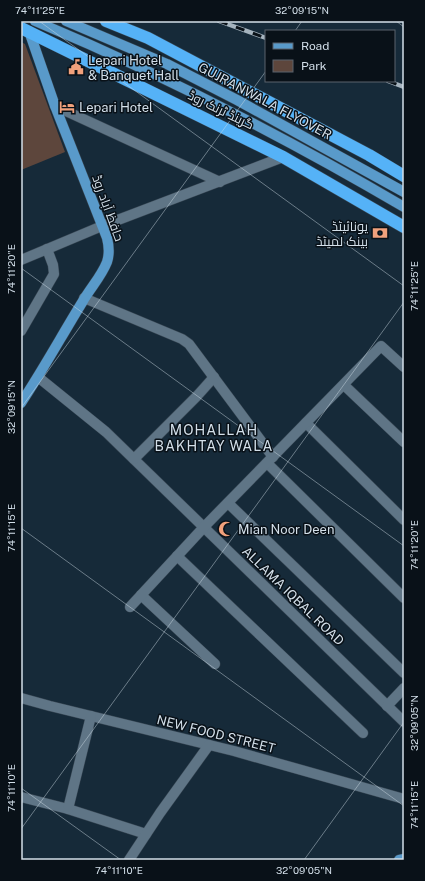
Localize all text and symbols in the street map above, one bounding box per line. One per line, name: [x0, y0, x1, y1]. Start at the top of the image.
text: 74°11'25"E: [15, 4, 65, 16]
text: 32°09'15"N: [275, 4, 329, 16]
legend: [265, 30, 395, 82]
text: Road: [301, 39, 329, 53]
place label: Lepari Hotel & Banquet Hall: [88, 53, 179, 83]
public building icon: Lepari Hotel & Banquet Hall: [67, 58, 85, 76]
text: Park: [301, 59, 327, 73]
street label: GUJRANWALA FLYOVER: [196, 60, 334, 142]
street label: گرینڈ ٹرنک روڈ: [186, 88, 256, 132]
hotel icon: Lepari Hotel: [58, 98, 76, 116]
place label: Lepari Hotel: [79, 100, 153, 115]
street label: حافظ آباد روڈ: [89, 173, 127, 243]
place label: یونائیٹڈ بینک لمیٹڈ: [316, 219, 369, 249]
bank icon: یونائیٹڈ بینک لمیٹڈ: [371, 224, 389, 242]
text: 74°11'20"E: [5, 244, 17, 294]
text: 74°11'25"E: [408, 261, 420, 311]
text: 32°09'15"N: [5, 380, 17, 434]
district label: MOHALLAH BAKHTAY WALA: [155, 422, 273, 454]
text: 74°11'15"E: [5, 504, 17, 552]
mosque icon: Mian Noor Deen: [217, 520, 235, 538]
text: 74°11'20"E: [408, 520, 420, 570]
place label: Mian Noor Deen: [238, 522, 334, 537]
street label: ALLAMA IQBAL ROAD: [239, 544, 347, 648]
text: 32°09'05"N: [408, 695, 420, 751]
street label: NEW FOOD STREET: [155, 712, 277, 756]
text: 74°11'10"E: [5, 764, 17, 812]
text: 74°11'15"E: [408, 781, 420, 829]
text: 74°11'10"E: [95, 864, 143, 876]
text: 32°09'05"N: [276, 864, 332, 876]

